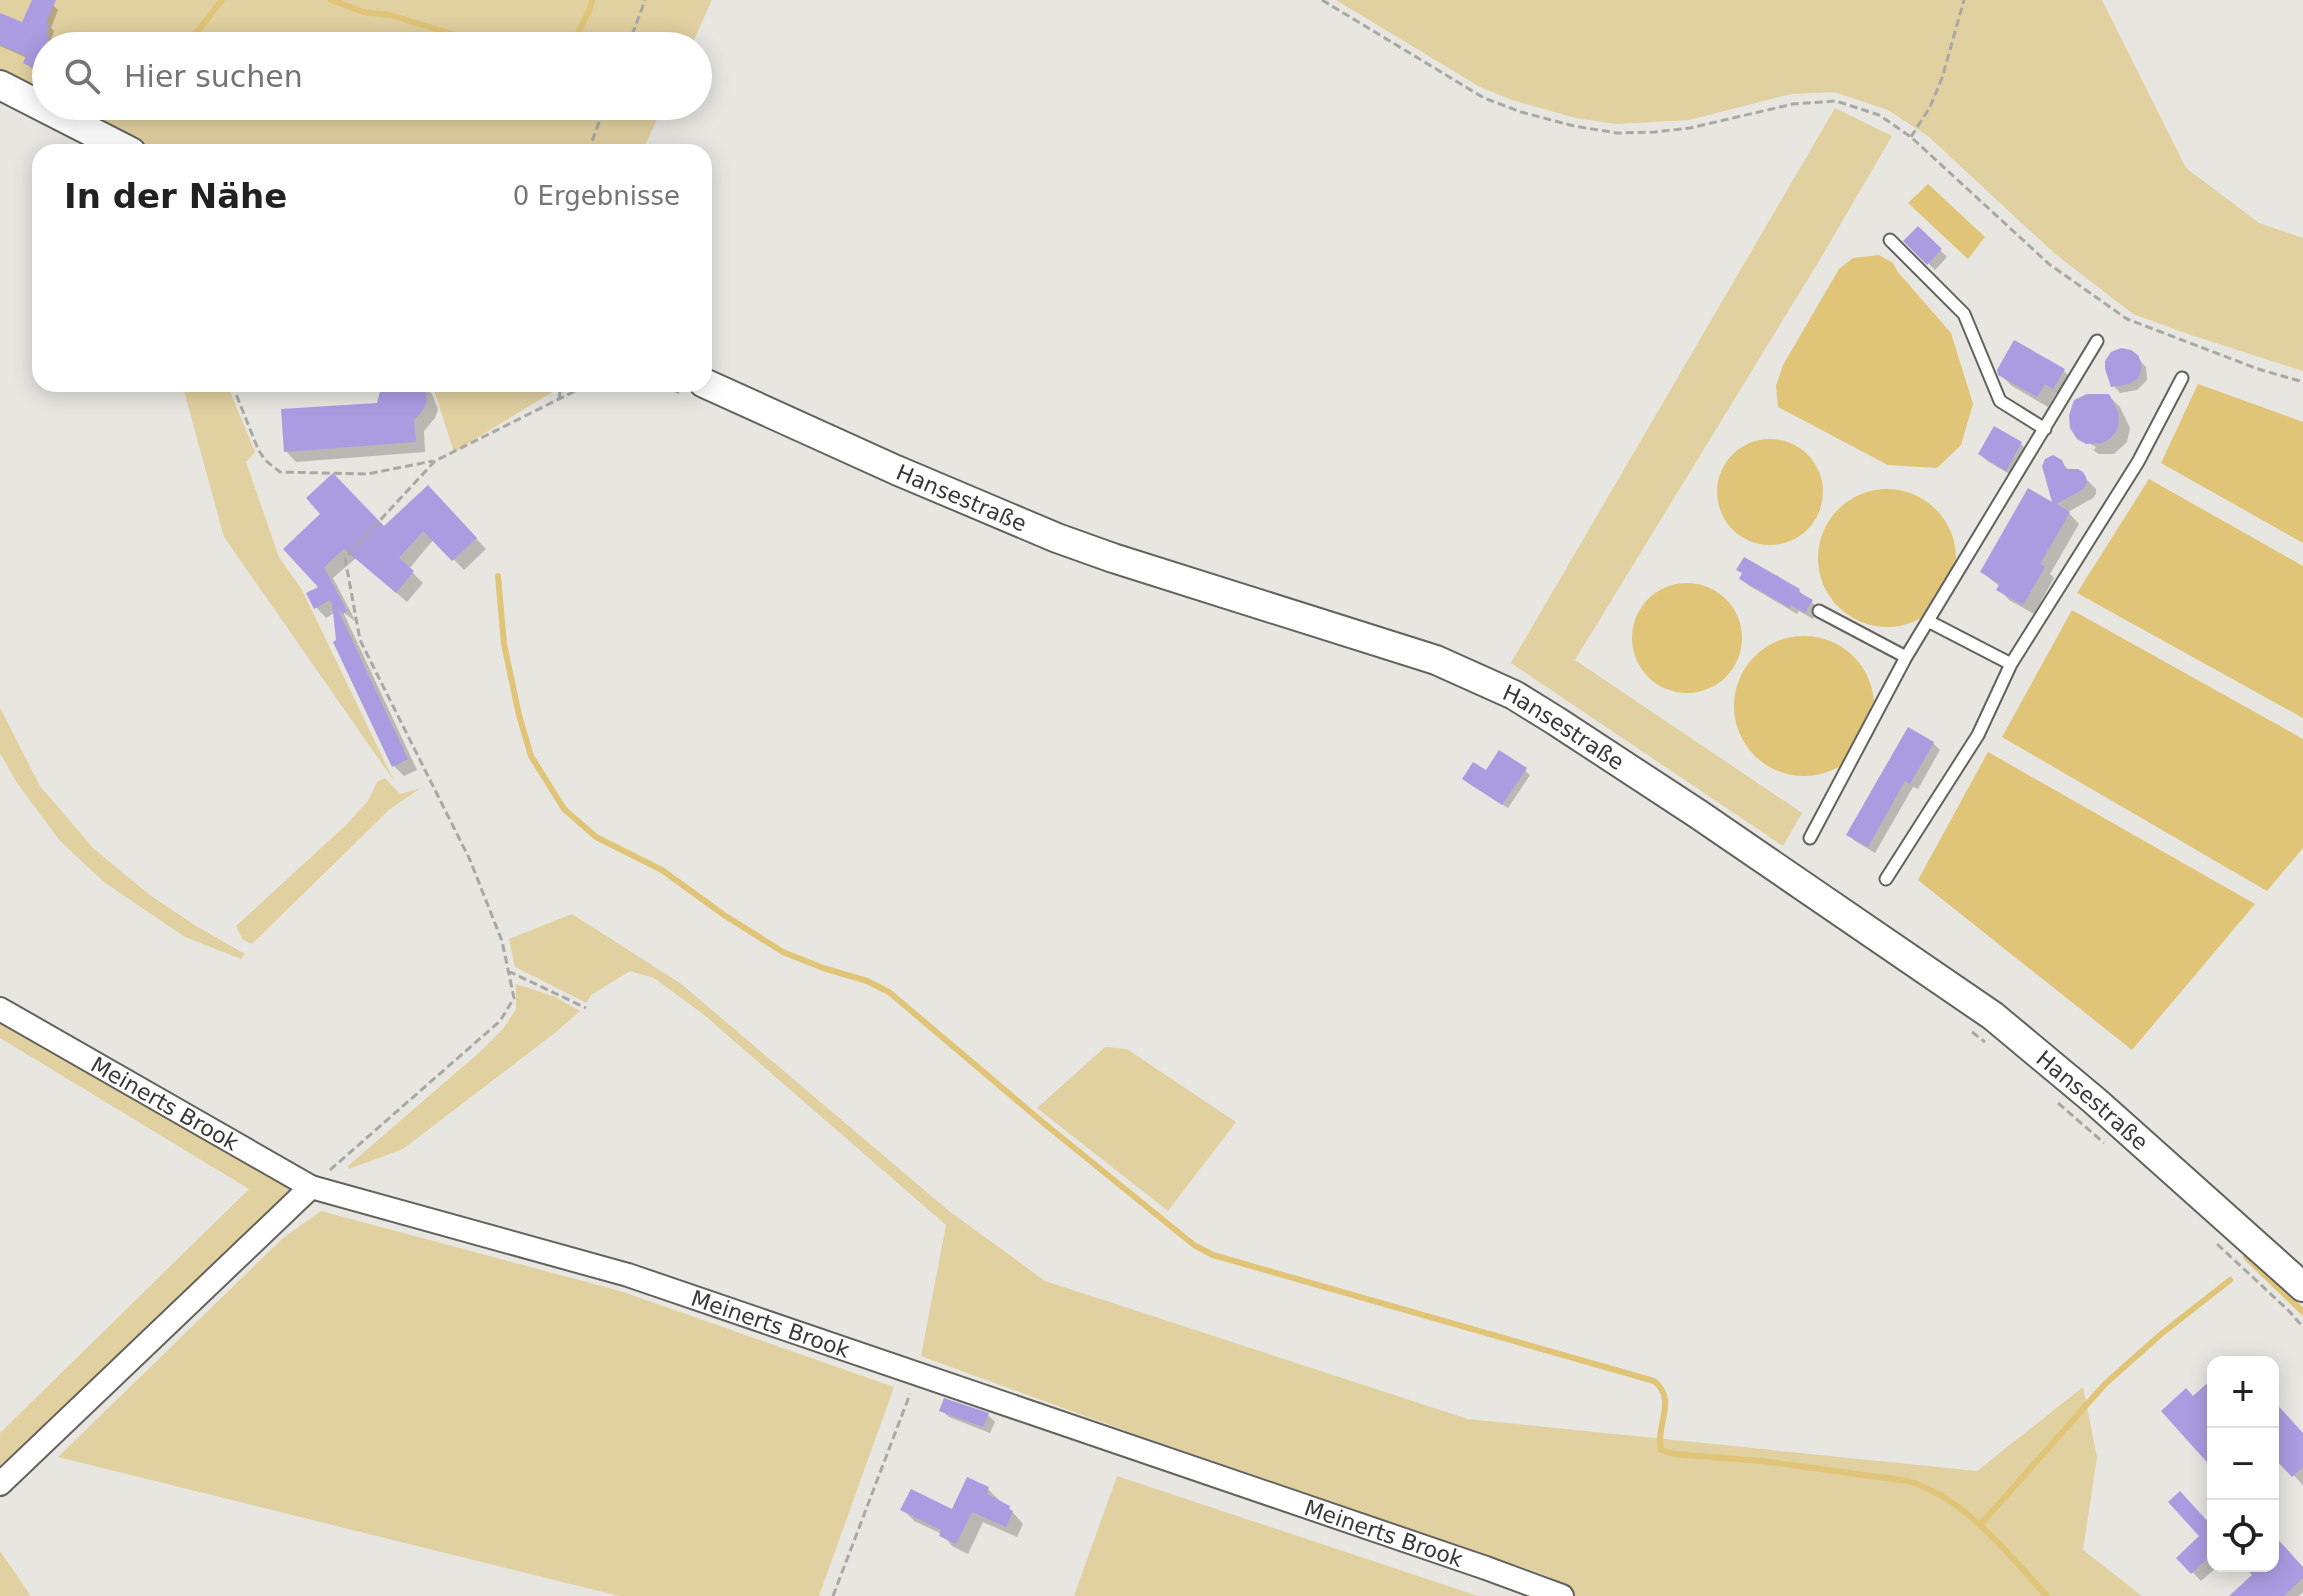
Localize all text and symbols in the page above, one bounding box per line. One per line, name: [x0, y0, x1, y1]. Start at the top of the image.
search box: [32, 32, 712, 120]
icon: search: [60, 54, 104, 98]
text: Hier suchen: [124, 59, 303, 94]
text: In der Nähe: [64, 176, 287, 216]
text: 0 Ergebnisse: [513, 181, 680, 211]
street label: Hansestraße: [893, 459, 1031, 536]
street label: Hansestraße: [1499, 679, 1629, 775]
street label: Hansestraße: [2032, 1045, 2153, 1155]
street label: Meinerts Brook: [87, 1051, 243, 1155]
street label: Meinerts Brook: [688, 1285, 853, 1362]
map controls: [2207, 1356, 2279, 1572]
button: +: [2207, 1356, 2279, 1428]
button: −: [2207, 1428, 2279, 1500]
street label: Meinerts Brook: [1301, 1495, 1466, 1572]
button: locate: [2207, 1500, 2279, 1572]

